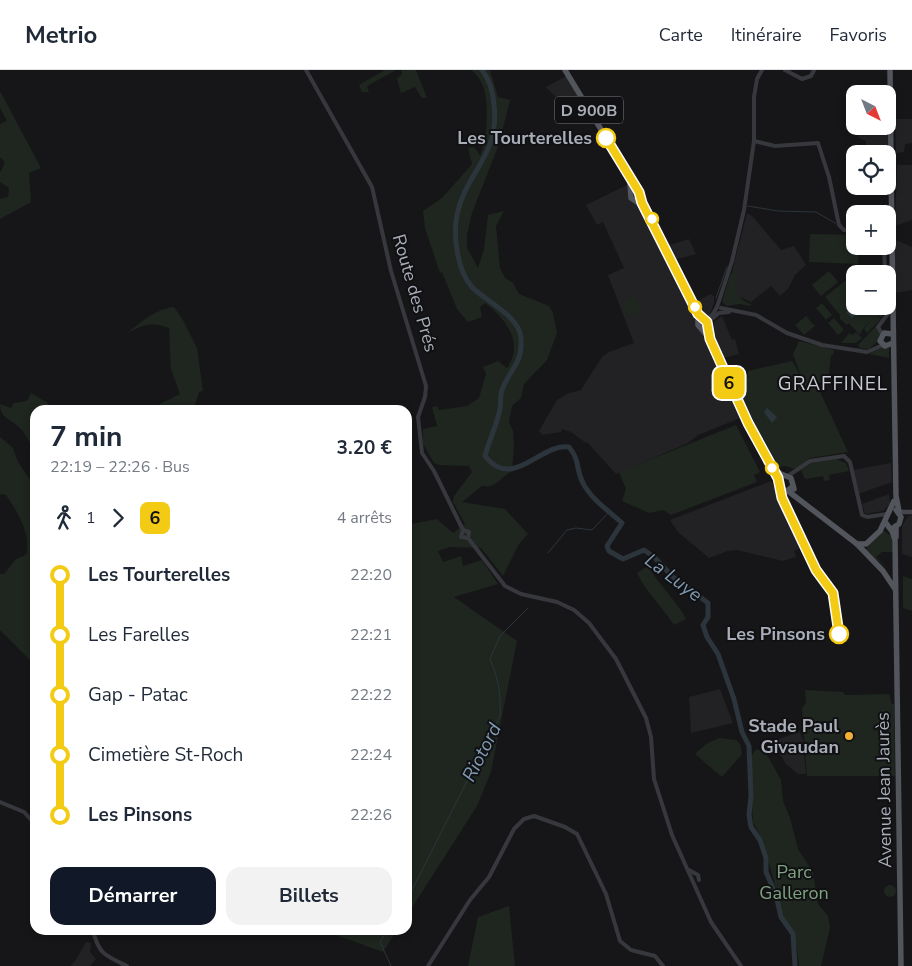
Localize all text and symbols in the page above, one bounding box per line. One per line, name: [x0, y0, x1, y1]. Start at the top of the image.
text: Metrio: [25, 19, 97, 51]
text: Carte: [659, 23, 703, 47]
text: Itinéraire: [731, 23, 802, 47]
text: Favoris: [830, 23, 887, 47]
north arrow: [846, 85, 896, 135]
map controls: [846, 85, 896, 315]
road number: D 900B: [555, 96, 623, 124]
place label: Les Tourterelles: [457, 126, 592, 150]
marker: Les Tourterelles: [596, 128, 616, 148]
button: locate: [846, 145, 896, 195]
button: +: [846, 205, 896, 255]
unlabelled marker: [645, 212, 659, 226]
street label: Route des Prés: [387, 231, 443, 355]
button: −: [846, 265, 896, 315]
unlabelled marker: [688, 300, 702, 314]
line badge: 6: [713, 367, 745, 399]
text: 6: [724, 371, 734, 395]
district label: GRAFFINEL: [778, 371, 888, 397]
text: 7 min: [50, 418, 122, 456]
text: 3.20 €: [337, 435, 392, 461]
text: 22:19 – 22:26 · Bus: [50, 456, 190, 478]
unlabelled marker: [765, 461, 779, 475]
icon: walk: [50, 504, 78, 532]
icon: forward: [104, 504, 132, 532]
text: 6: [150, 506, 160, 530]
text: 1: [86, 507, 96, 529]
text: 4 arrêts: [337, 507, 392, 529]
water label: La Luye: [639, 548, 707, 608]
text: Les Tourterelles: [88, 562, 230, 588]
text: 22:20: [350, 564, 392, 586]
text: Les Farelles: [88, 622, 190, 648]
place label: Les Pinsons: [726, 622, 825, 646]
text: 22:21: [350, 624, 392, 646]
marker: Les Pinsons: [829, 624, 849, 644]
text: Gap - Patac: [88, 682, 188, 708]
text: 22:22: [350, 684, 392, 706]
street label: Avenue Jean Jaurès: [871, 712, 897, 868]
place label: Stade Paul Givaudan: [748, 714, 839, 759]
water label: Riotord: [456, 718, 508, 786]
marker: Stade Paul Givaudan: [843, 730, 855, 742]
text: Cimetière St-Roch: [88, 742, 243, 768]
text: 22:24: [350, 744, 392, 766]
text: Les Pinsons: [88, 802, 192, 828]
text: 22:26: [350, 804, 392, 826]
park label: Parc Galleron: [759, 860, 829, 905]
button: Démarrer: [50, 867, 216, 925]
button: Billets: [226, 867, 392, 925]

